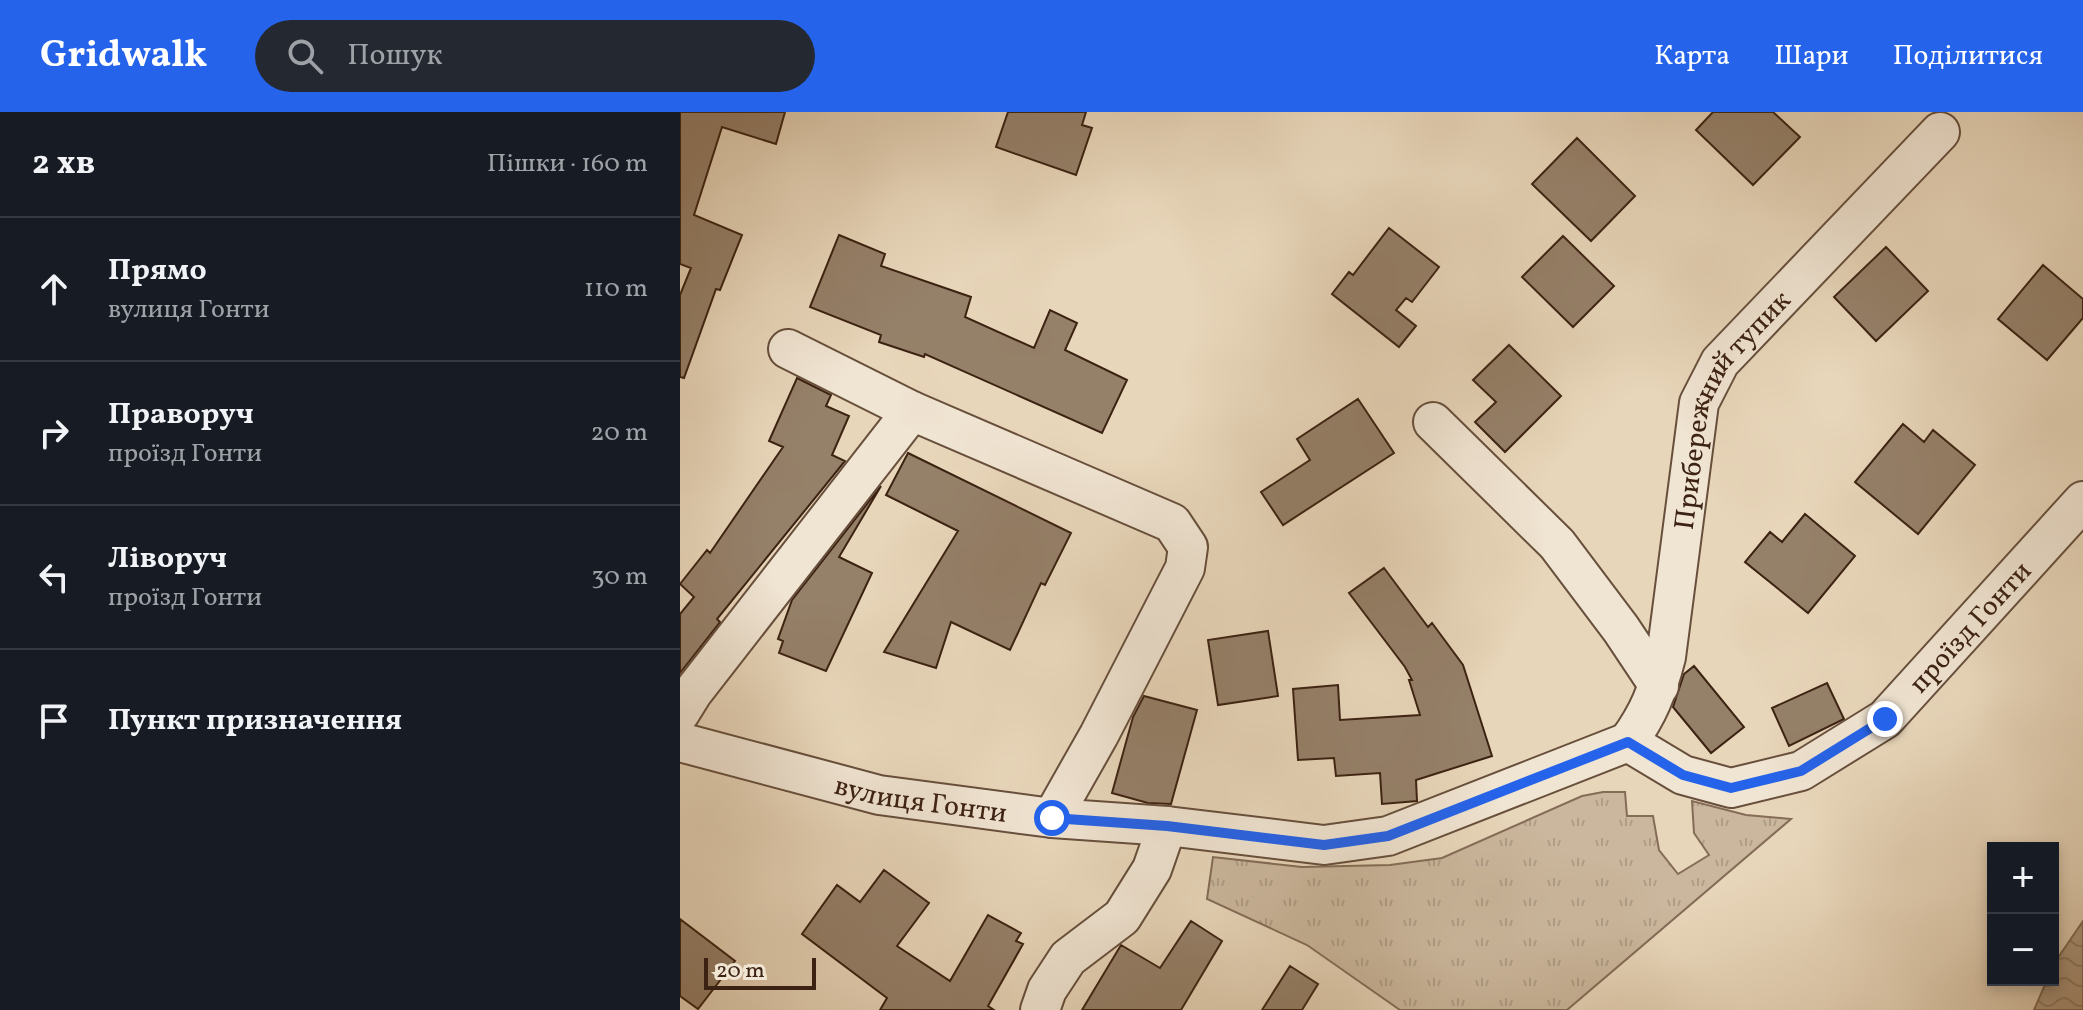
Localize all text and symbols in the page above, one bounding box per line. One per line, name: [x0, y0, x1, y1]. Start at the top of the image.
search box: [255, 20, 815, 92]
text: Gridwalk: [40, 30, 207, 83]
icon: search: [283, 34, 327, 78]
text: Пошук: [347, 35, 442, 77]
text: Карта: [1654, 37, 1730, 76]
text: Шари: [1774, 37, 1849, 76]
text: Поділитися: [1893, 37, 2043, 76]
text: 2 хв: [32, 141, 95, 188]
text: Пішки · 160 m: [487, 146, 648, 182]
text: Прямо: [108, 250, 207, 292]
icon: ahead: [32, 267, 76, 311]
text: 110 m: [584, 271, 648, 307]
street label: Прибережний тупик: [1666, 283, 1801, 532]
text: вулиця Гонти: [108, 292, 270, 328]
text: Праворуч: [108, 394, 254, 436]
icon: right: [32, 411, 76, 455]
text: 20 m: [590, 415, 648, 451]
text: проїзд Гонти: [108, 436, 262, 472]
text: Ліворуч: [108, 538, 227, 580]
street label: проїзд Гонти: [1901, 553, 2041, 702]
icon: left: [32, 555, 76, 599]
text: 30 m: [591, 559, 648, 595]
text: проїзд Гонти: [108, 580, 262, 616]
icon: arrive: [32, 699, 76, 743]
text: Пункт призначення: [108, 700, 402, 742]
route end: [1867, 701, 1903, 737]
street label: вулиця Гонти: [830, 767, 1009, 834]
route start: [1034, 800, 1070, 836]
map controls: [1987, 842, 2059, 986]
button: +: [1987, 842, 2059, 914]
button: −: [1987, 914, 2059, 986]
scale bar: [704, 954, 816, 990]
text: 20 m: [716, 956, 765, 987]

